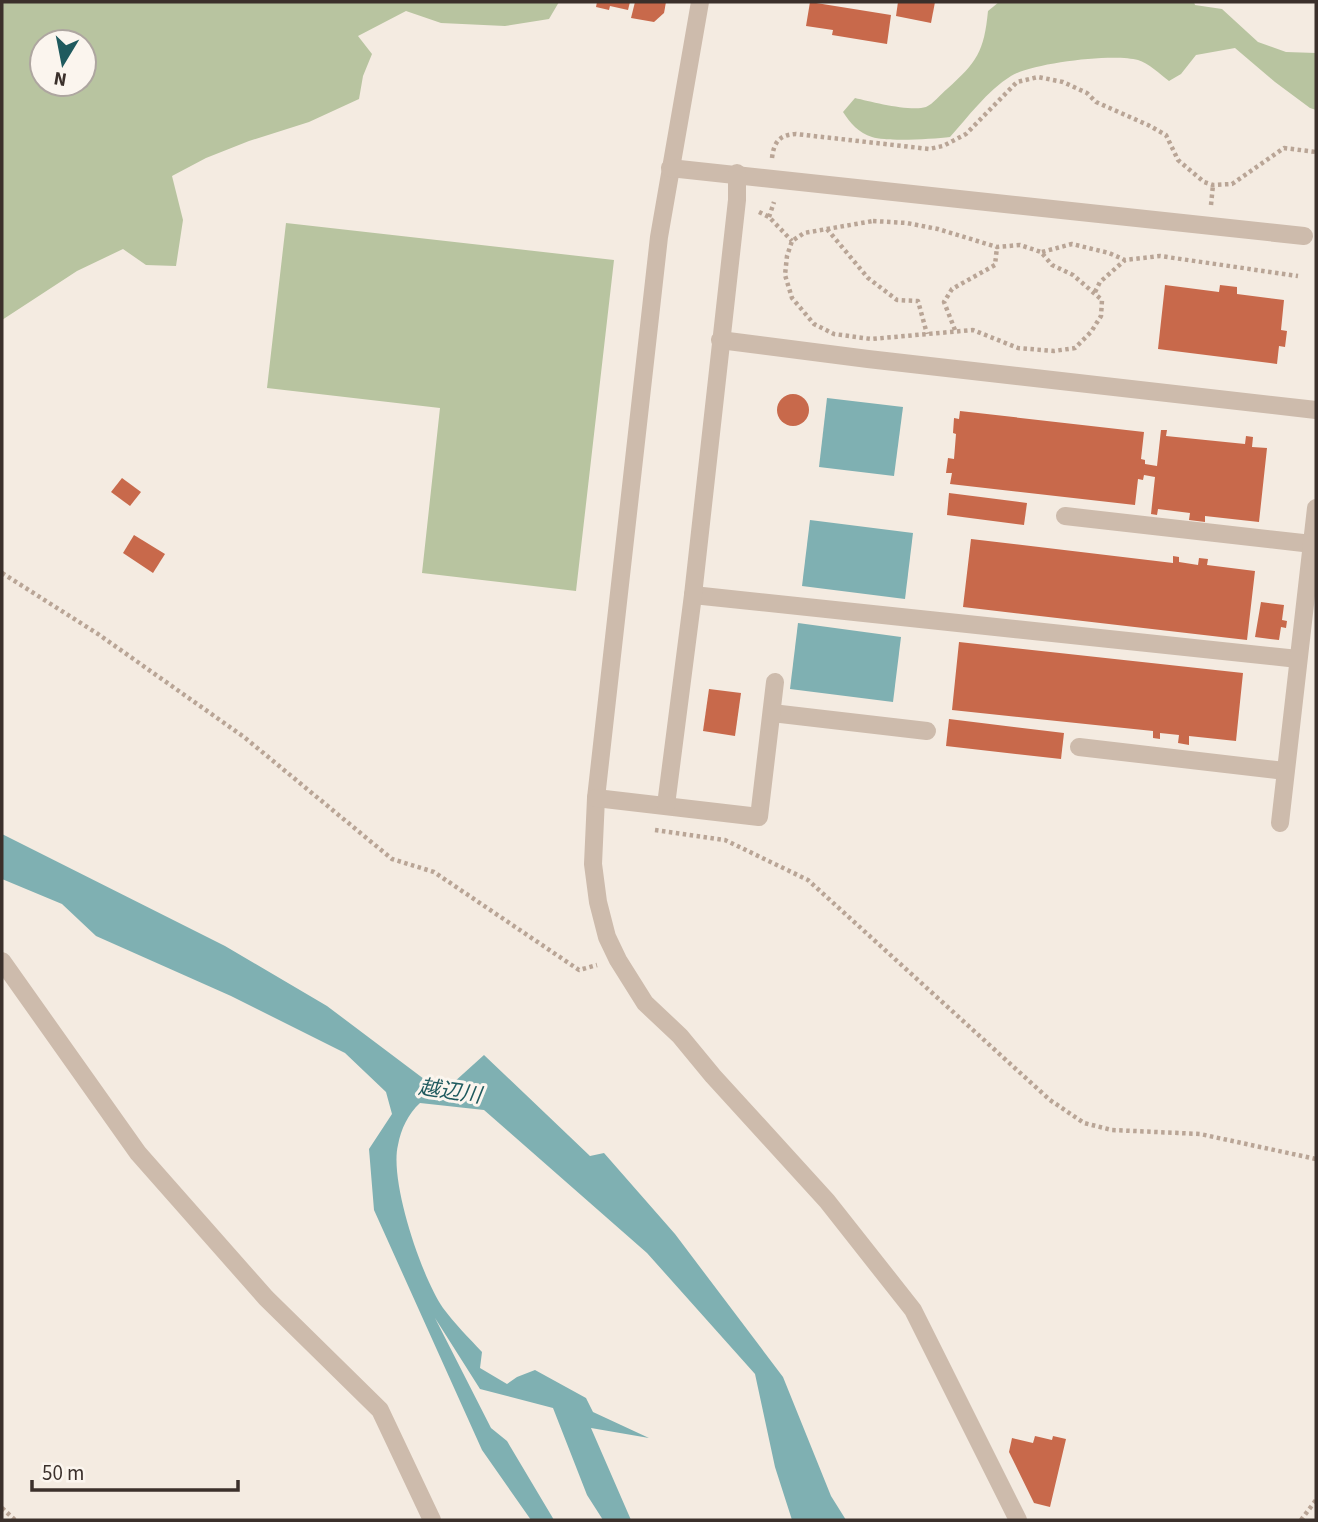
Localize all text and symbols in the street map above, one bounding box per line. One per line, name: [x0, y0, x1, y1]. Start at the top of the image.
north arrow: [28, 28, 98, 98]
text: N: [52, 64, 69, 93]
water label: 越辺川: [417, 1072, 485, 1111]
scale bar: [32, 1448, 238, 1492]
text: 50 m: [42, 1458, 84, 1488]

